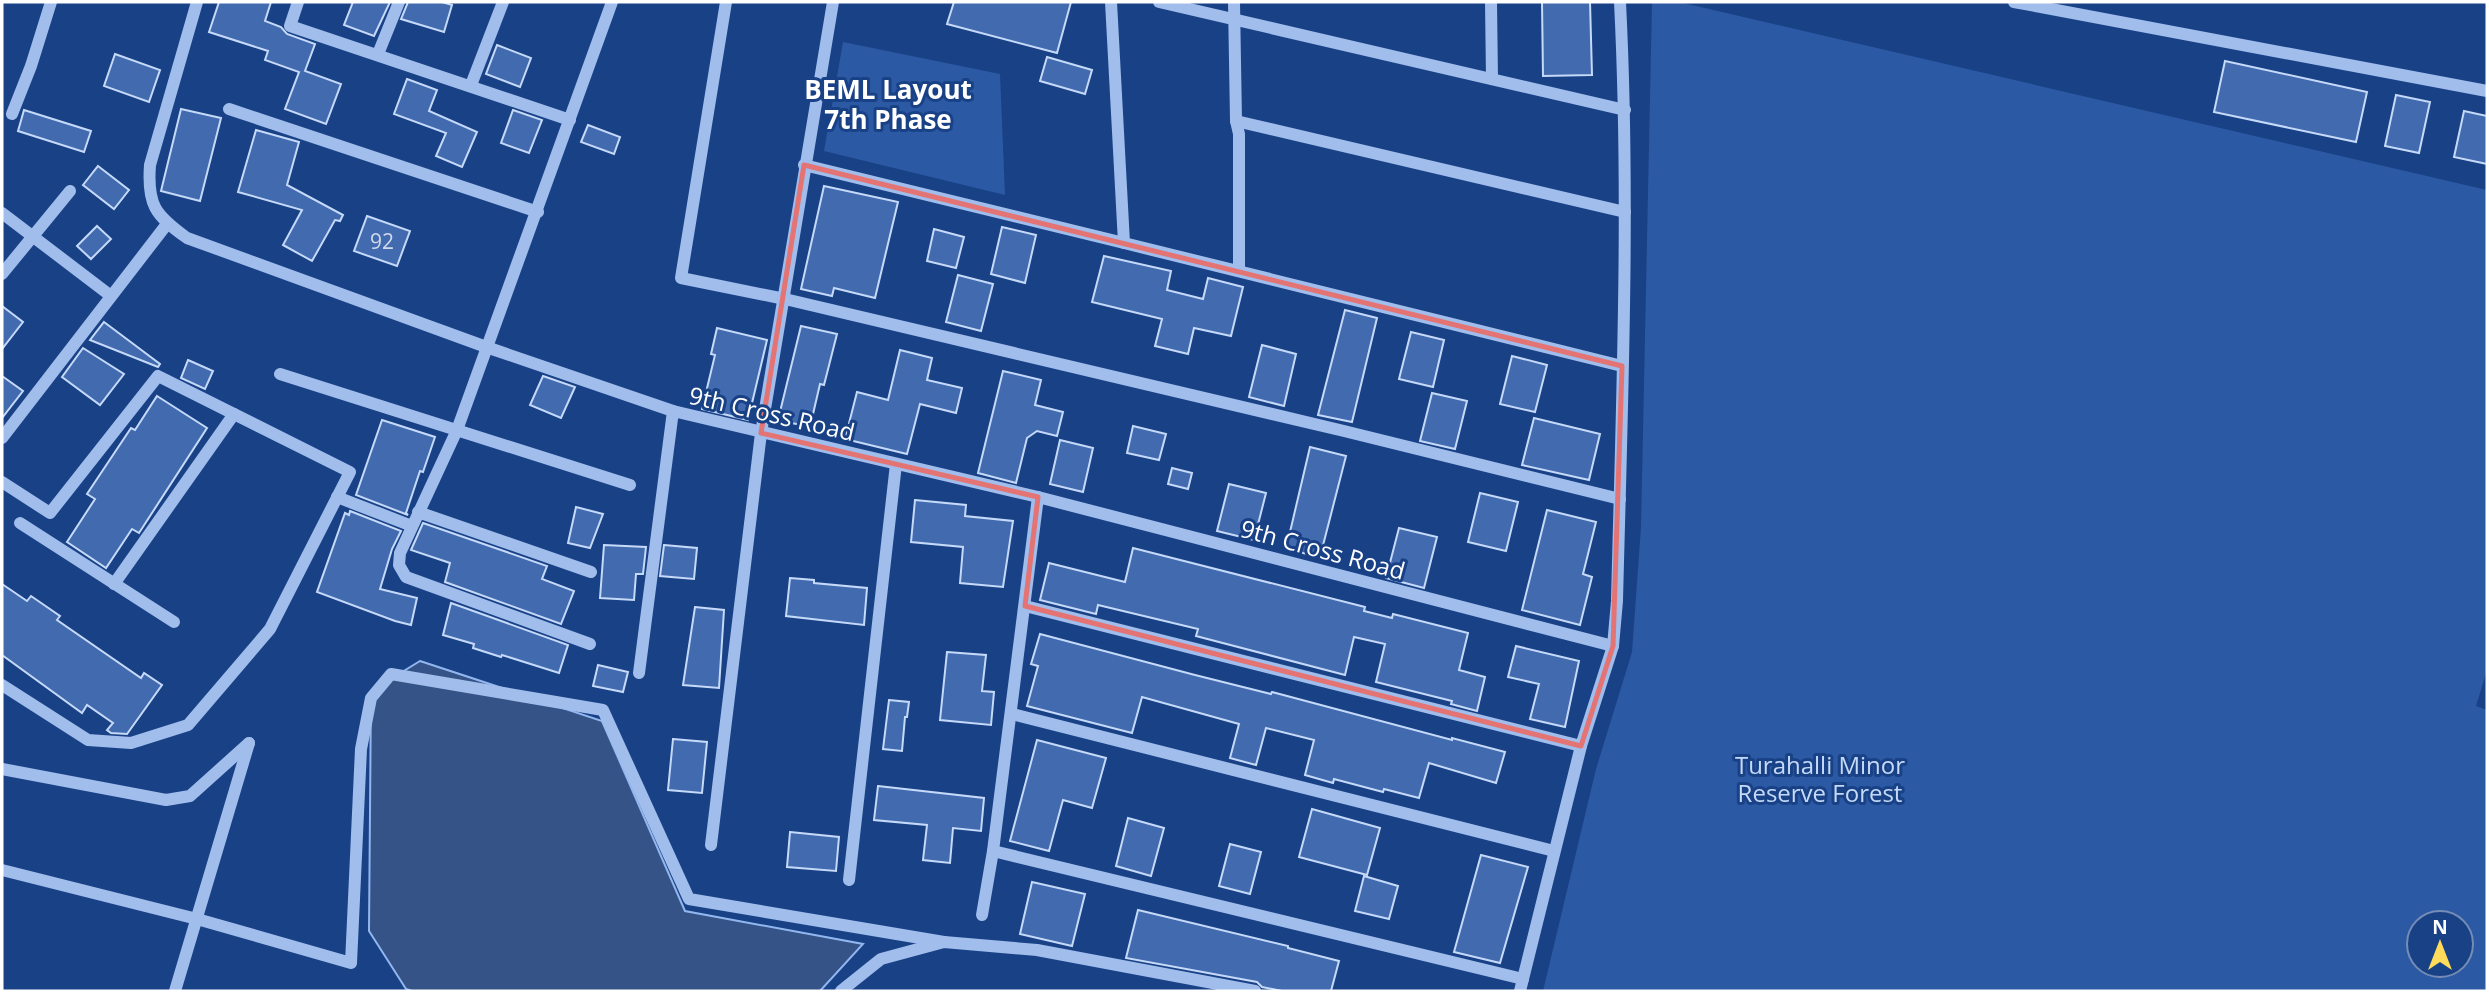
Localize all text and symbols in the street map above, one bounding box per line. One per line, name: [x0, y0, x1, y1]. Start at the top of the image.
district label: BEML Layout 7th Phase: [804, 71, 972, 137]
house number: 92: [370, 227, 394, 255]
street label: 9th Cross Road: [686, 378, 858, 448]
street label: 9th Cross Road: [1237, 511, 1409, 587]
park label: Turahalli Minor Reserve Forest: [1735, 748, 1905, 809]
north arrow: [2405, 909, 2475, 979]
text: N: [2432, 914, 2448, 940]

